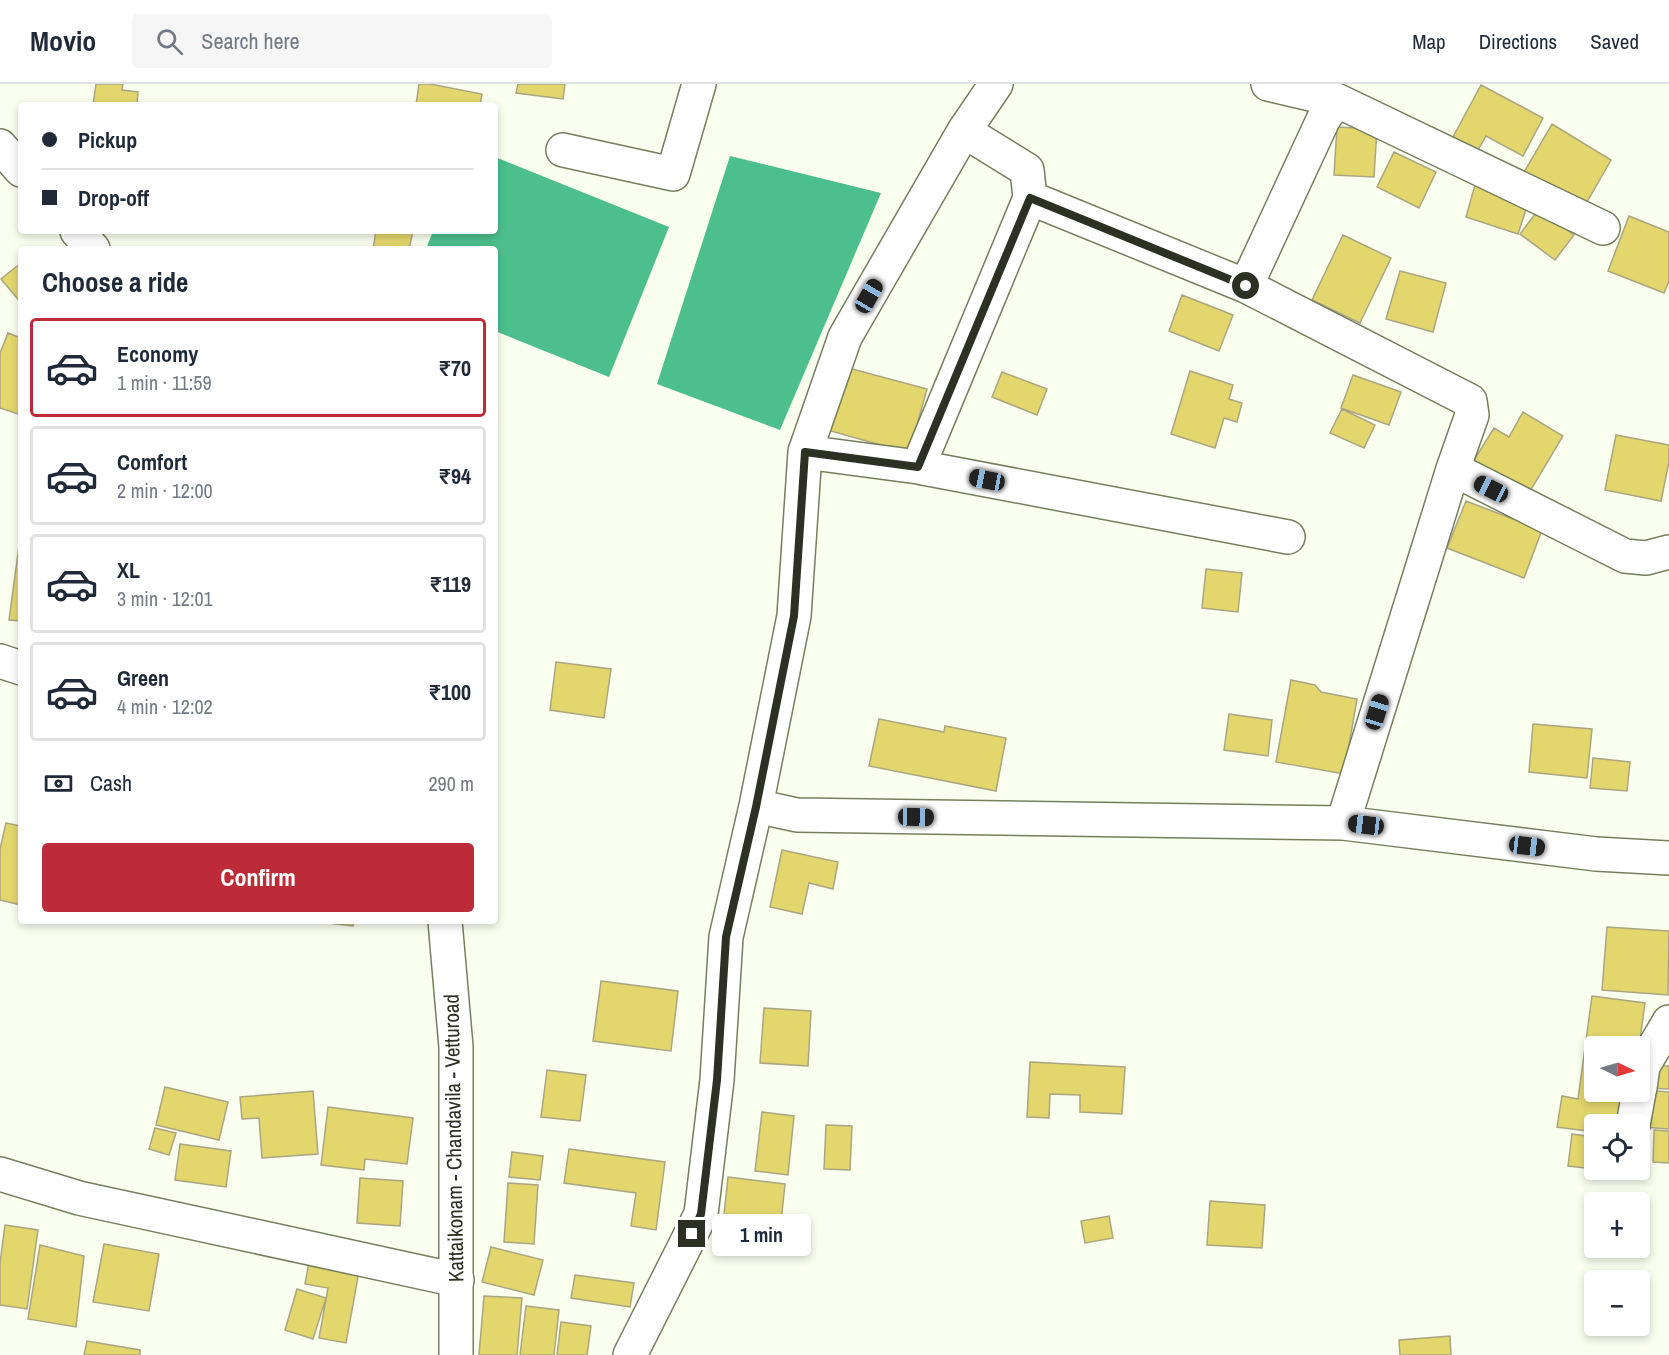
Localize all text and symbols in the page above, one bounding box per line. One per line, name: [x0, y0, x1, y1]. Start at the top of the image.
search box: [132, 14, 552, 68]
text: Movio: [30, 22, 96, 60]
icon: search: [153, 25, 186, 58]
text: Search here: [201, 26, 300, 56]
text: Map: [1412, 27, 1446, 56]
text: Directions: [1479, 27, 1557, 56]
text: Saved: [1590, 27, 1639, 56]
text: Pickup: [78, 125, 137, 155]
text: Drop-off: [78, 183, 149, 213]
text: Choose a ride: [42, 264, 188, 300]
route start: [1232, 272, 1259, 299]
car: [852, 276, 886, 316]
text: Economy: [117, 339, 198, 369]
icon: car: [45, 341, 99, 395]
text: ₹70: [438, 353, 471, 383]
text: 1 min · 11:59: [117, 369, 212, 396]
text: Comfort: [117, 447, 187, 477]
icon: car: [45, 449, 99, 503]
text: ₹94: [438, 461, 471, 491]
car: [968, 468, 1006, 492]
car: [1471, 473, 1511, 505]
text: 2 min · 12:00: [117, 477, 213, 504]
text: XL: [117, 555, 140, 585]
icon: car: [45, 557, 99, 611]
text: ₹119: [429, 569, 471, 599]
text: 3 min · 12:01: [117, 585, 213, 612]
text: Green: [117, 663, 169, 693]
icon: car: [45, 665, 99, 719]
text: ₹100: [428, 677, 471, 707]
car: [1363, 692, 1391, 732]
text: 4 min · 12:02: [117, 693, 213, 720]
icon: cash: [42, 767, 75, 800]
text: Cash: [90, 768, 132, 798]
text: 290 m: [428, 770, 474, 797]
car: [898, 808, 934, 826]
car: [1347, 814, 1385, 836]
car: [1508, 835, 1546, 857]
button: Confirm: [42, 843, 474, 912]
street label: Kattaikonam - Chandavila - Vetturoad: [436, 994, 471, 1282]
north arrow: [1584, 1036, 1650, 1102]
map controls: [1584, 1036, 1650, 1336]
button: locate: [1584, 1114, 1650, 1180]
button: +: [1584, 1192, 1650, 1258]
callout: 1 min: [713, 1213, 812, 1255]
route end: [678, 1220, 705, 1247]
text: 1 min: [740, 1221, 783, 1248]
button: −: [1584, 1270, 1650, 1336]

